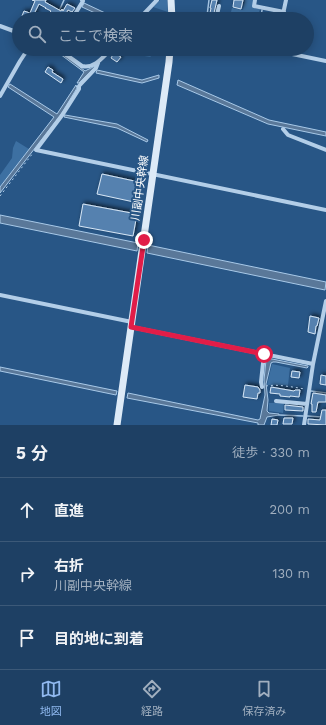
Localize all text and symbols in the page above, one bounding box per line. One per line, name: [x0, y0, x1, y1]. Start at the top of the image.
search box: [12, 12, 314, 56]
icon: search: [26, 23, 48, 45]
text: ここで検索: [58, 27, 133, 45]
street label: 川副中央幹線: [129, 154, 151, 222]
route end: [135, 231, 153, 249]
route start: [255, 345, 273, 363]
text: 5 分: [16, 443, 48, 463]
text: 徒歩 · 330 m: [232, 445, 310, 460]
icon: ahead: [16, 499, 38, 521]
text: 直進: [54, 502, 84, 520]
text: 200 m: [269, 502, 310, 517]
text: 右折: [54, 557, 84, 575]
icon: right: [16, 563, 38, 585]
text: 130 m: [272, 566, 310, 581]
text: 川副中央幹線: [54, 578, 132, 593]
icon: arrive: [16, 627, 38, 649]
text: 目的地に到着: [54, 630, 144, 648]
tab: 地図: [40, 678, 62, 718]
tab: 経路: [141, 678, 163, 718]
tab: 保存済み: [242, 678, 286, 718]

